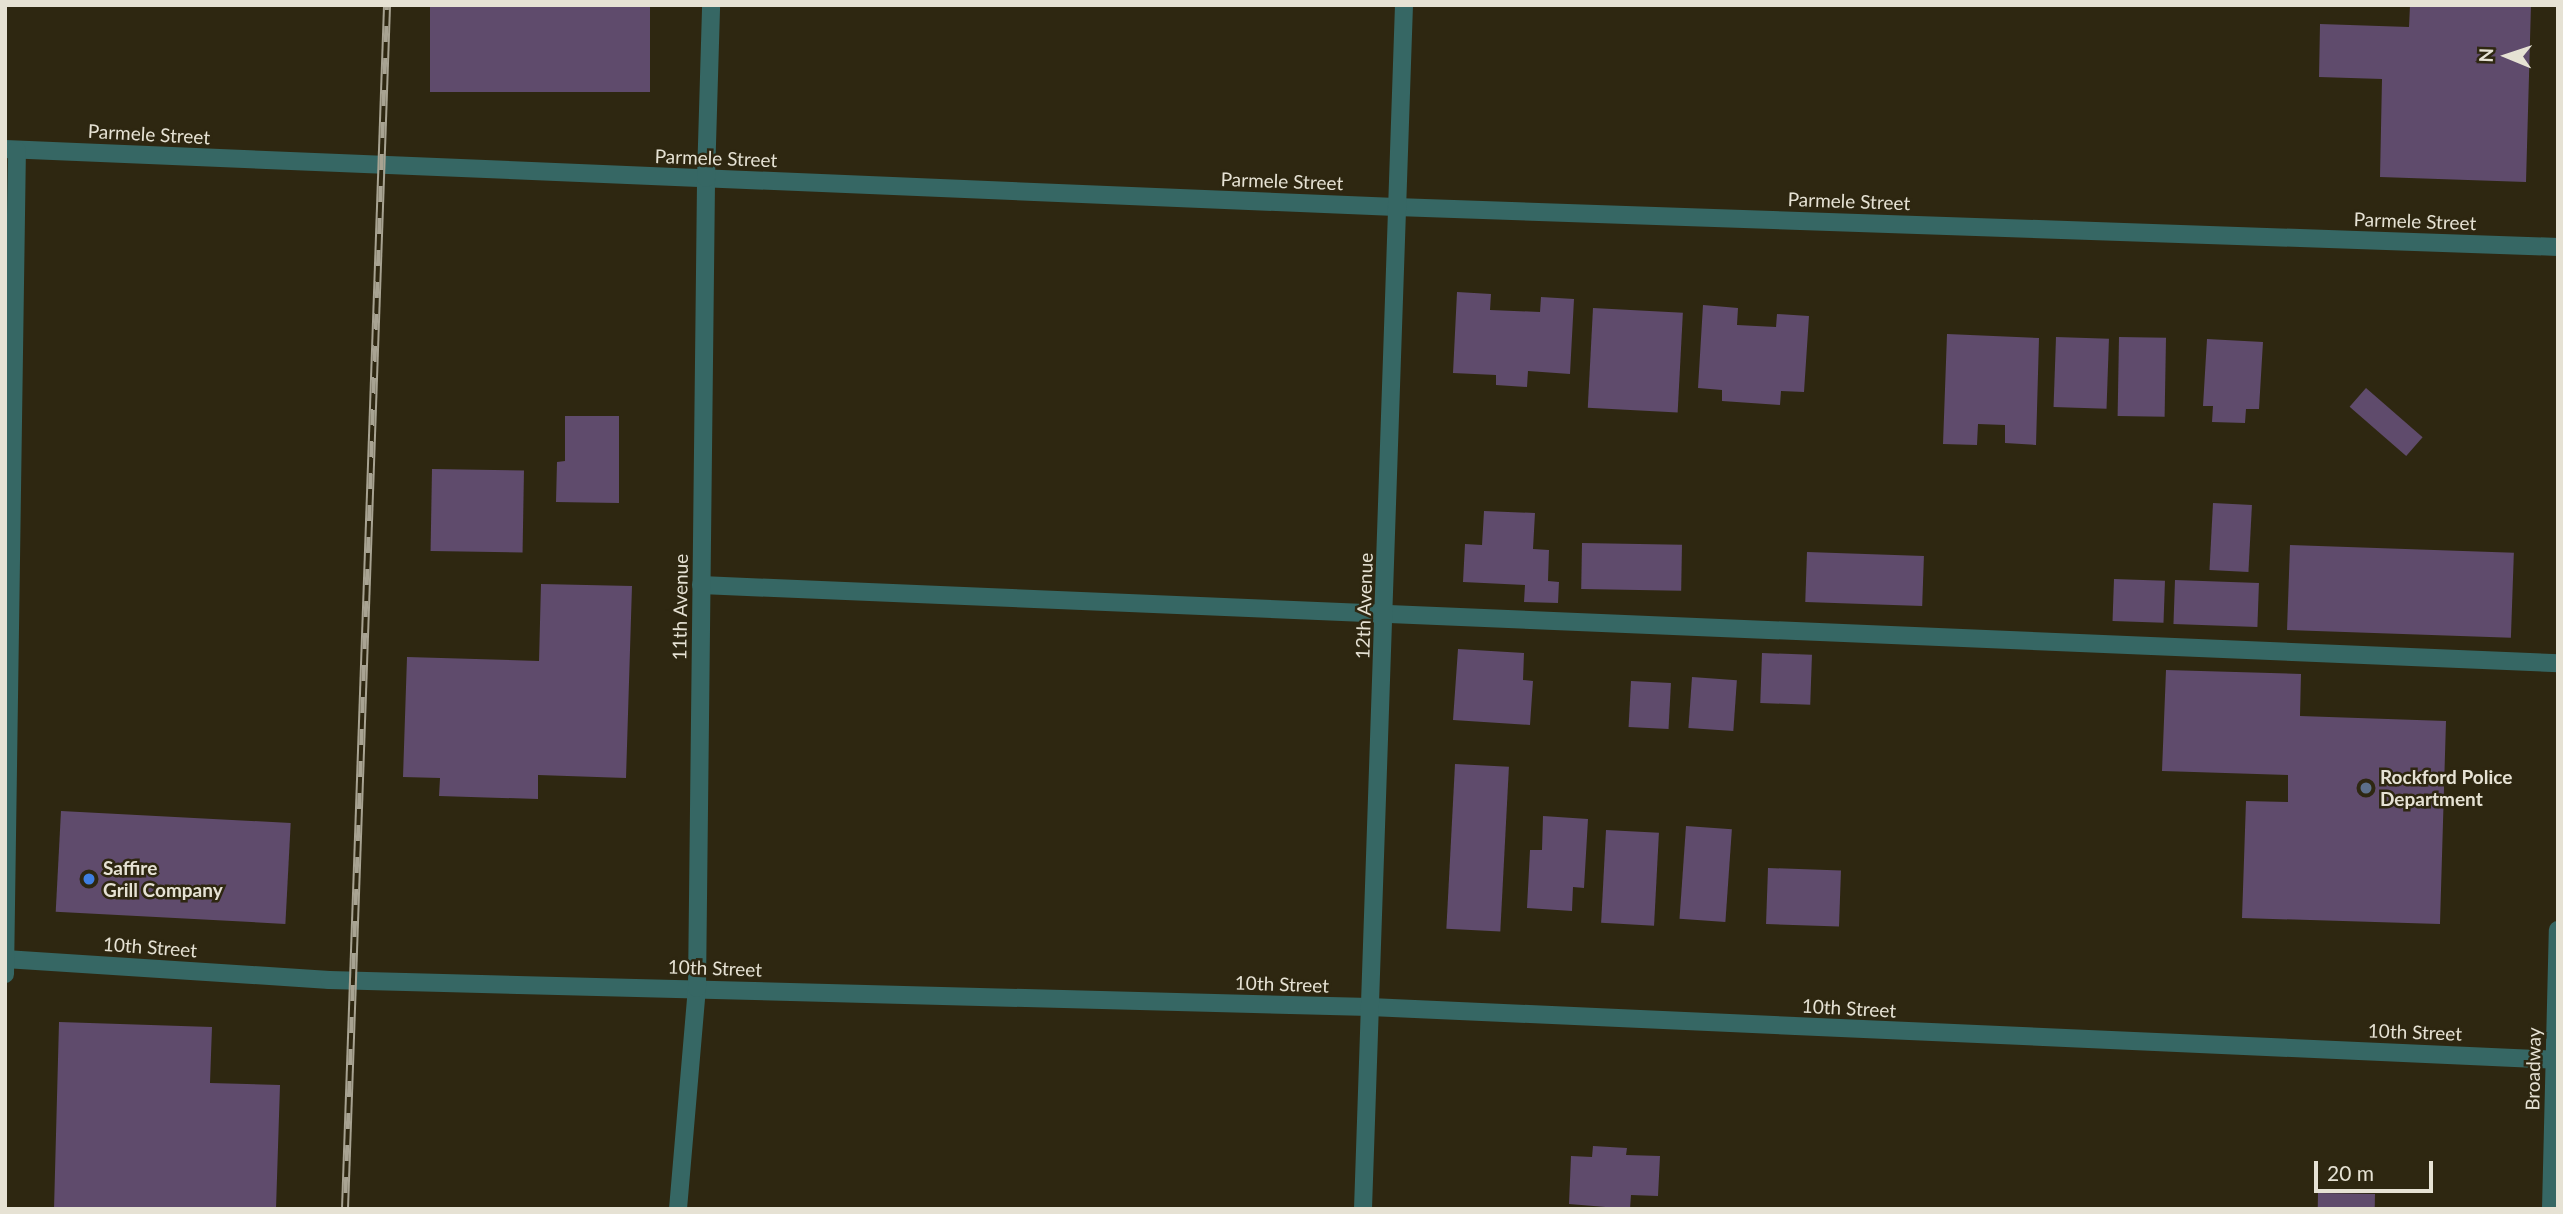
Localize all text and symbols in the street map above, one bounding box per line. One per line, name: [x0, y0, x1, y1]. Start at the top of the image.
north arrow: [2472, 21, 2542, 91]
text: N: [2474, 48, 2497, 63]
street label: Parmele Street: [87, 119, 211, 149]
street label: Parmele Street: [654, 144, 778, 172]
street label: Parmele Street: [1220, 167, 1344, 195]
street label: Parmele Street: [1787, 187, 1911, 215]
street label: Parmele Street: [2353, 207, 2477, 235]
street label: 12th Avenue: [1351, 552, 1377, 660]
street label: 11th Avenue: [668, 553, 692, 661]
place label: Rockford Police Department: [2380, 766, 2512, 810]
marker: Rockford Police Department: [2358, 780, 2374, 796]
place label: Saffire Grill Company: [103, 857, 223, 901]
marker: Saffire Grill Company: [81, 871, 97, 887]
street label: 10th Street: [102, 932, 198, 962]
street label: 10th Street: [667, 955, 763, 981]
street label: 10th Street: [1234, 971, 1330, 997]
street label: 10th Street: [1801, 994, 1897, 1022]
street label: 10th Street: [2367, 1019, 2463, 1045]
street label: Broadway: [2521, 1027, 2545, 1111]
scale bar: [2318, 1148, 2437, 1192]
text: 20 m: [2327, 1160, 2374, 1185]

